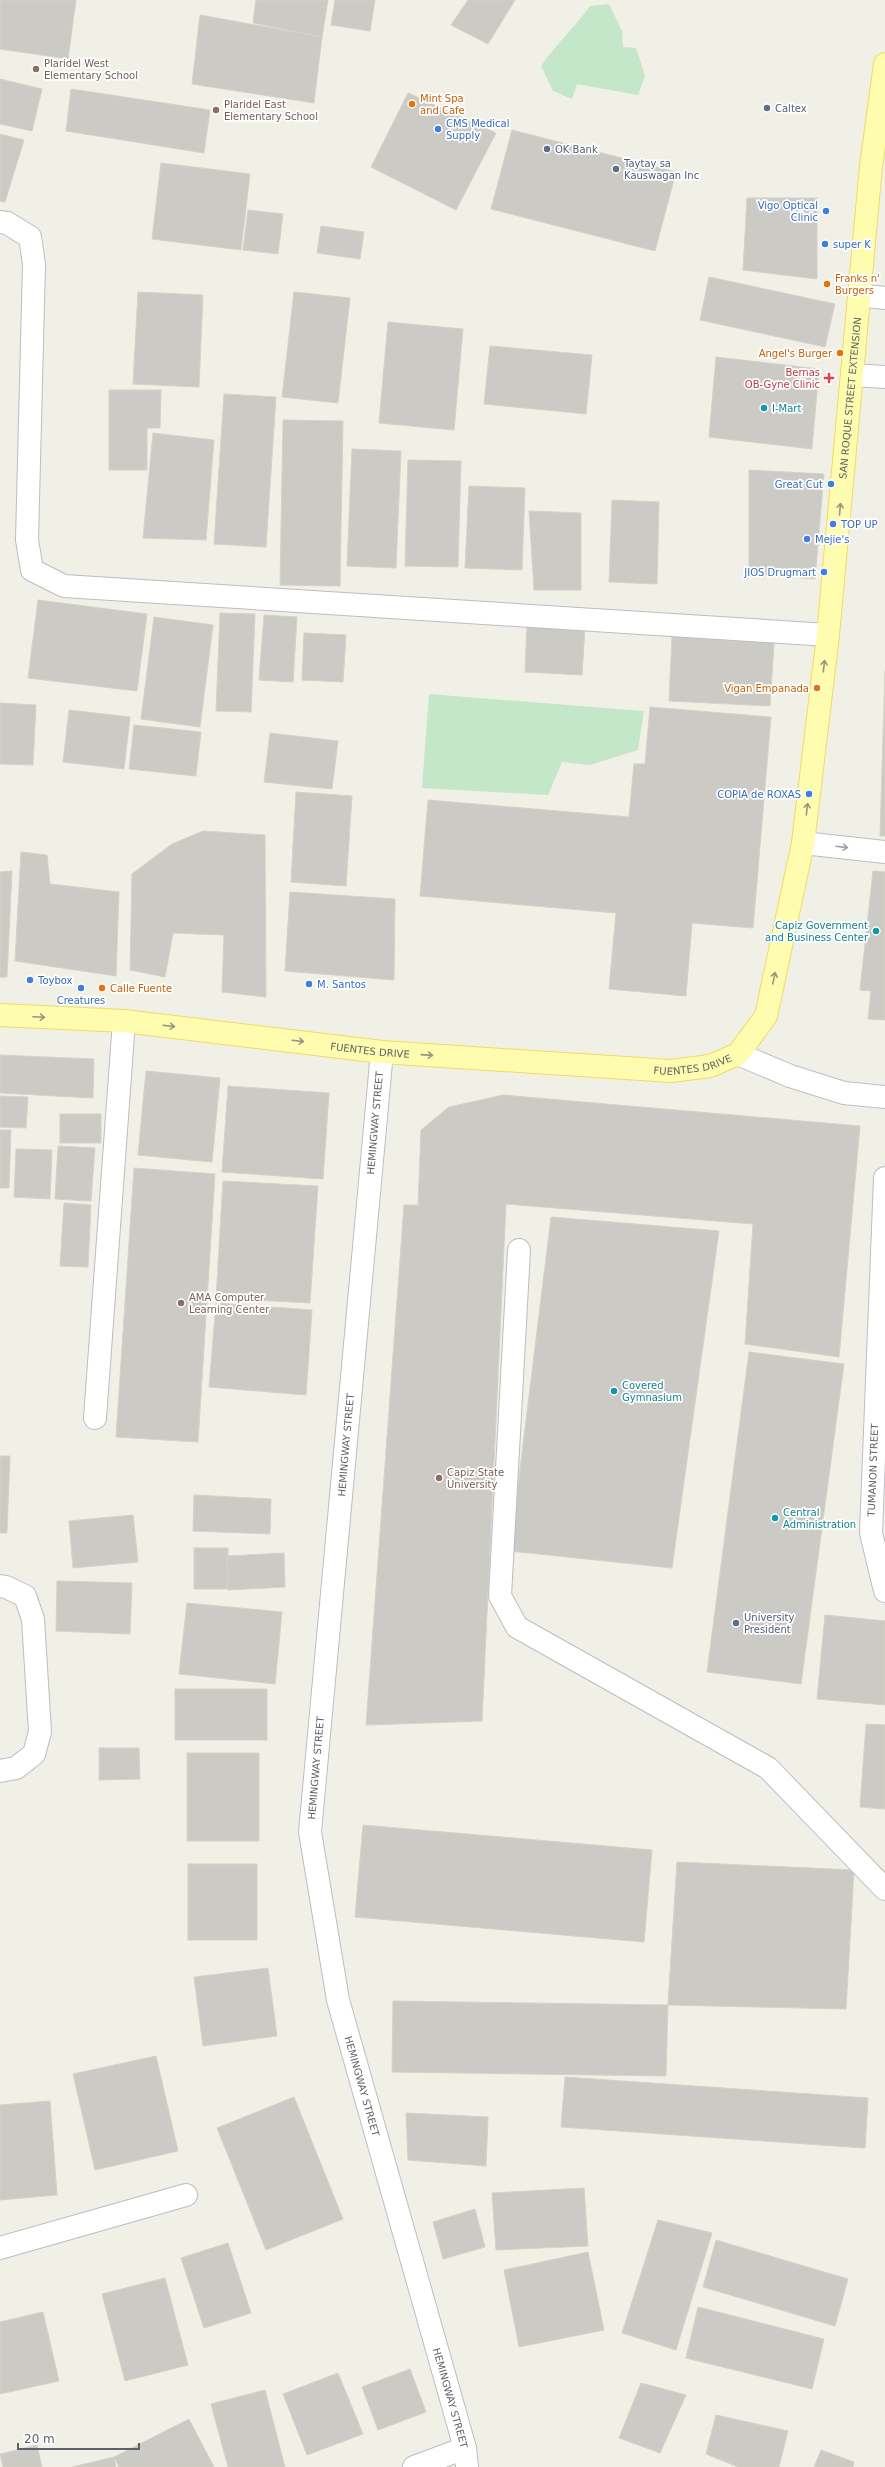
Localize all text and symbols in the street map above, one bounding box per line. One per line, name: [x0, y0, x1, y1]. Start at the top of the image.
place label: Plaridel West Elementary School: [44, 58, 138, 81]
marker: Plaridel West Elementary School: [31, 64, 41, 74]
place label: Mint Spa and Cafe: [420, 93, 465, 116]
place label: Plaridel East Elementary School: [224, 99, 318, 122]
marker: Mint Spa and Cafe: [407, 99, 417, 109]
marker: Caltex: [762, 103, 772, 113]
place label: Caltex: [775, 103, 807, 114]
marker: Plaridel East Elementary School: [211, 105, 221, 115]
place label: CMS Medical Supply: [446, 118, 509, 141]
marker: CMS Medical Supply: [433, 124, 443, 134]
marker: OK Bank: [542, 144, 552, 154]
place label: OK Bank: [555, 144, 598, 155]
place label: Taytay sa Kauswagan Inc: [623, 158, 699, 181]
marker: Taytay sa Kauswagan Inc: [611, 164, 621, 174]
place label: Vigo Optical Clinic: [758, 200, 818, 223]
marker: Vigo Optical Clinic: [821, 206, 831, 216]
marker: super K: [820, 239, 830, 249]
place label: super K: [833, 239, 871, 250]
place label: Franks n' Burgers: [835, 273, 880, 296]
marker: Franks n' Burgers: [822, 279, 832, 289]
street label: SAN ROQUE STREET EXTENSION: [837, 317, 863, 479]
place label: Angel's Burger: [759, 348, 833, 359]
marker: Angel's Burger: [835, 348, 845, 358]
place label: Bernas OB-Gyne Clinic: [745, 367, 820, 390]
marker: Bernas OB-Gyne Clinic: [823, 372, 835, 384]
marker: I-Mart: [759, 403, 769, 413]
place label: I-Mart: [772, 403, 801, 414]
place label: Great Cut: [775, 479, 823, 490]
marker: Great Cut: [826, 479, 836, 489]
one-way arrow: [836, 503, 843, 516]
marker: TOP UP: [828, 519, 838, 529]
place label: TOP UP: [840, 519, 878, 530]
marker: Mejie's: [802, 534, 812, 544]
place label: Mejie's: [815, 534, 849, 545]
place label: JIOS Drugmart: [743, 567, 816, 578]
marker: JIOS Drugmart: [819, 567, 829, 577]
one-way arrow: [820, 660, 828, 673]
place label: Vigan Empanada: [724, 683, 809, 694]
marker: Vigan Empanada: [812, 683, 822, 693]
place label: COPIA de ROXAS: [717, 789, 801, 800]
marker: COPIA de ROXAS: [804, 789, 814, 799]
one-way arrow: [804, 803, 811, 816]
one-way arrow: [835, 843, 848, 851]
place label: Capiz Government and Business Center: [765, 920, 869, 943]
marker: Capiz Government and Business Center: [871, 926, 881, 936]
one-way arrow: [771, 972, 779, 985]
marker: Toybox: [25, 975, 35, 985]
place label: Toybox: [37, 975, 73, 986]
marker: M. Santos: [304, 979, 314, 989]
place label: M. Santos: [317, 979, 366, 990]
marker: Creatures: [76, 983, 86, 993]
marker: Calle Fuente: [97, 983, 107, 993]
place label: Calle Fuente: [110, 983, 172, 994]
place label: Creatures: [57, 995, 105, 1006]
one-way arrow: [32, 1013, 45, 1020]
one-way arrow: [162, 1022, 175, 1030]
one-way arrow: [291, 1038, 304, 1045]
street label: FUENTES DRIVE: [330, 1040, 410, 1059]
one-way arrow: [420, 1051, 433, 1058]
street label: FUENTES DRIVE: [653, 1052, 733, 1077]
street label: HEMINGWAY STREET: [365, 1070, 385, 1175]
place label: AMA Computer Learning Center: [189, 1292, 270, 1315]
marker: AMA Computer Learning Center: [176, 1298, 186, 1308]
place label: Covered Gymnasium: [622, 1380, 682, 1403]
marker: Covered Gymnasium: [609, 1386, 619, 1396]
street label: HEMINGWAY STREET: [336, 1392, 356, 1497]
street label: TUMANON STREET: [866, 1422, 880, 1518]
place label: Capiz State University: [447, 1467, 504, 1490]
marker: Capiz State University: [434, 1473, 444, 1483]
place label: Central Administration: [783, 1507, 856, 1530]
marker: Central Administration: [770, 1513, 780, 1523]
place label: University President: [744, 1612, 795, 1635]
marker: University President: [731, 1618, 741, 1628]
street label: HEMINGWAY STREET: [306, 1715, 326, 1820]
street label: HEMINGWAY STREET: [343, 2035, 382, 2138]
street label: HEMINGWAY STREET: [431, 2346, 470, 2450]
scale bar: [18, 2425, 139, 2451]
text: 20 m: [24, 2432, 55, 2446]

